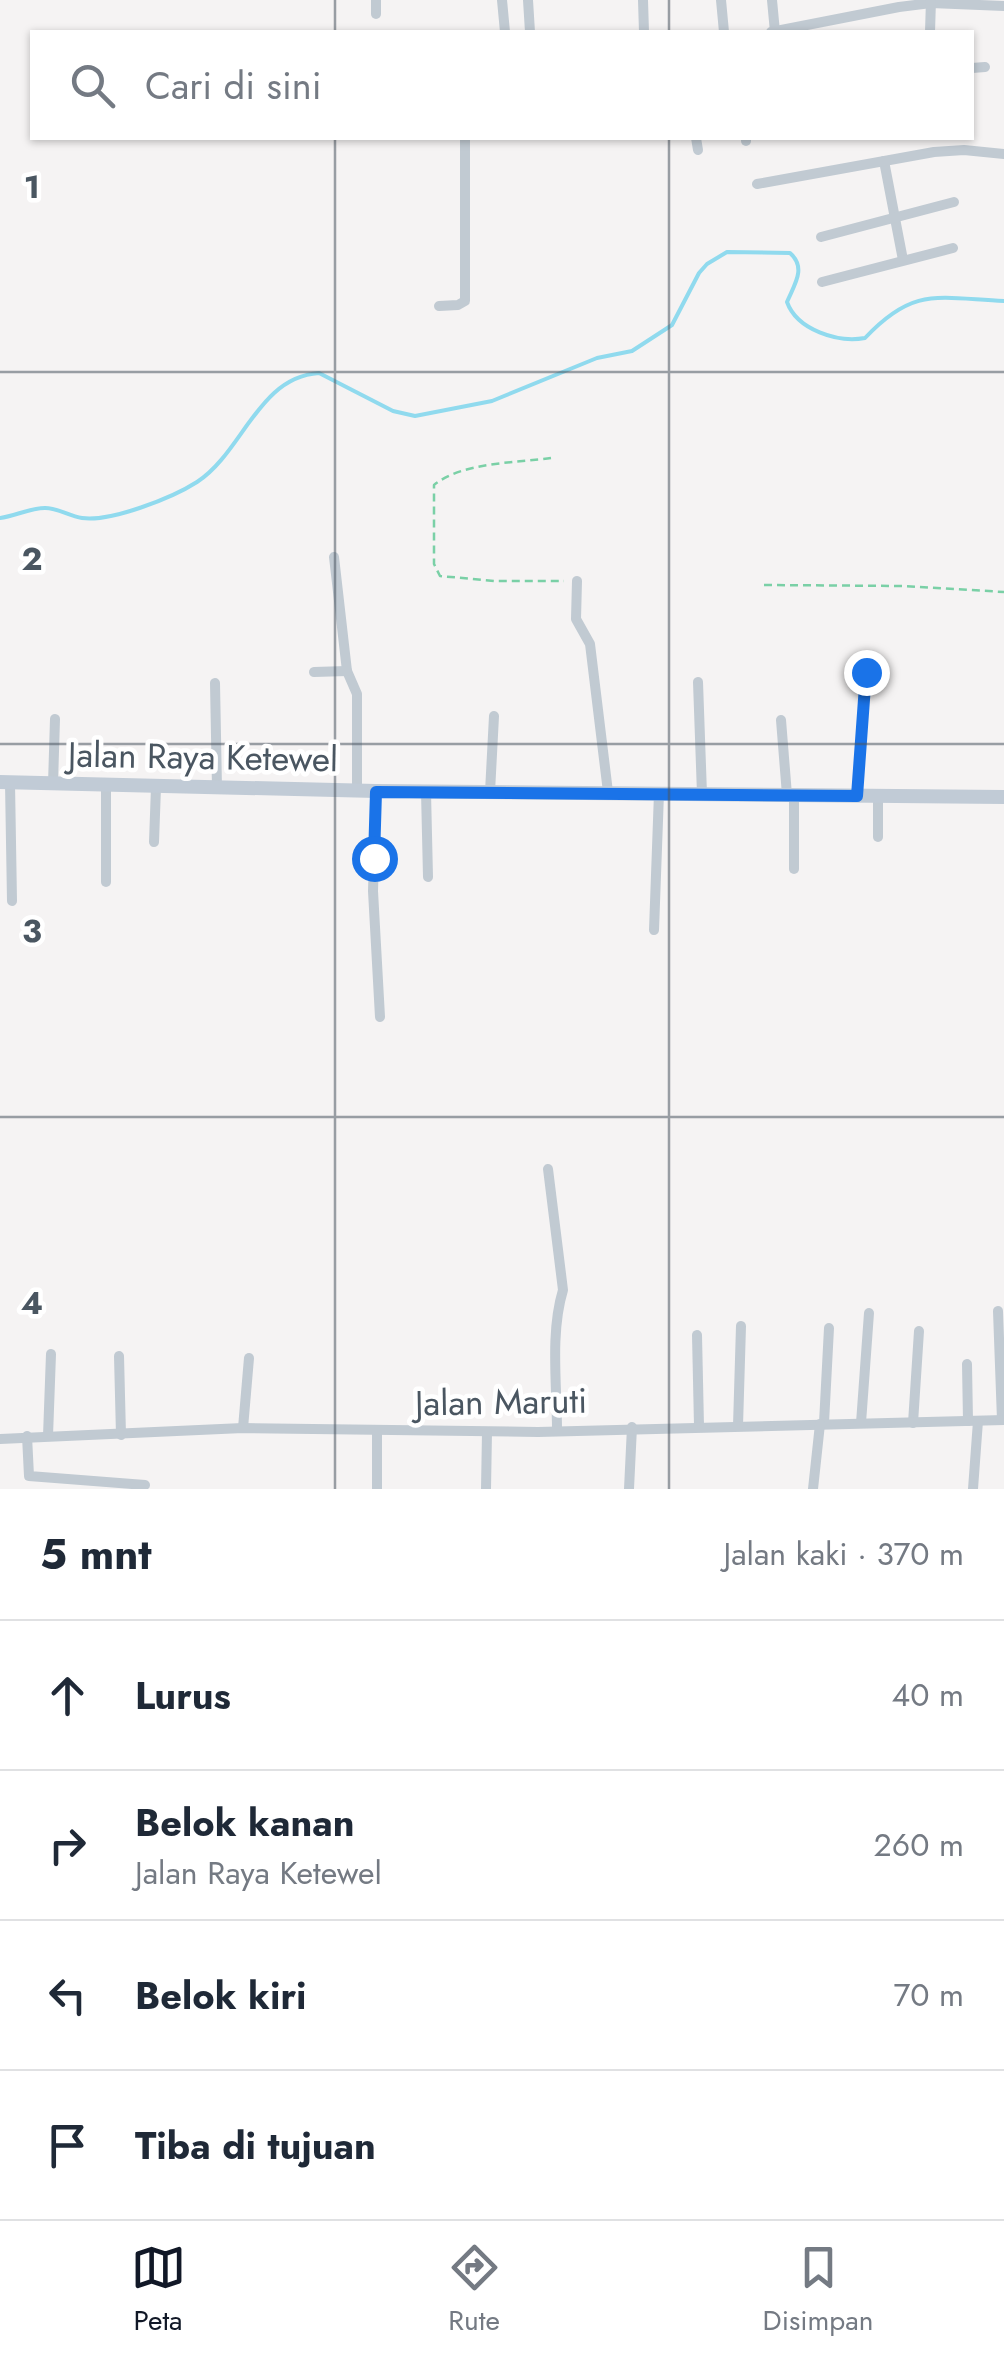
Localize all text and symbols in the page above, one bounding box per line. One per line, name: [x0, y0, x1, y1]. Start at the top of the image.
search box: [30, 30, 974, 140]
icon: search: [65, 58, 120, 113]
text: Cari di sini: [145, 58, 322, 113]
text: 1: [24, 164, 40, 210]
text: 2: [22, 536, 43, 582]
route end: [844, 650, 890, 696]
street label: Jalan Raya Ketewel: [64, 730, 338, 784]
route start: [352, 836, 398, 882]
text: 3: [22, 908, 42, 954]
text: 4: [21, 1280, 43, 1326]
street label: Jalan Maruti: [411, 1376, 587, 1429]
text: 5 mnt: [40, 1524, 152, 1585]
text: Jalan kaki · 370 m: [724, 1531, 964, 1577]
icon: ahead: [40, 1668, 95, 1723]
text: Lurus: [135, 1668, 231, 1723]
text: 40 m: [892, 1672, 964, 1718]
text: Belok kanan: [135, 1795, 355, 1850]
icon: right: [40, 1818, 95, 1873]
text: 260 m: [874, 1822, 964, 1868]
text: Jalan Raya Ketewel: [135, 1850, 382, 1896]
icon: left: [40, 1968, 95, 2023]
text: Belok kiri: [135, 1968, 307, 2023]
text: 70 m: [893, 1972, 964, 2018]
icon: arrive: [40, 2118, 95, 2173]
text: Tiba di tujuan: [135, 2118, 376, 2173]
tab: Peta: [131, 2240, 186, 2341]
tab: Rute: [447, 2240, 502, 2341]
tab: Disimpan: [763, 2240, 873, 2341]

